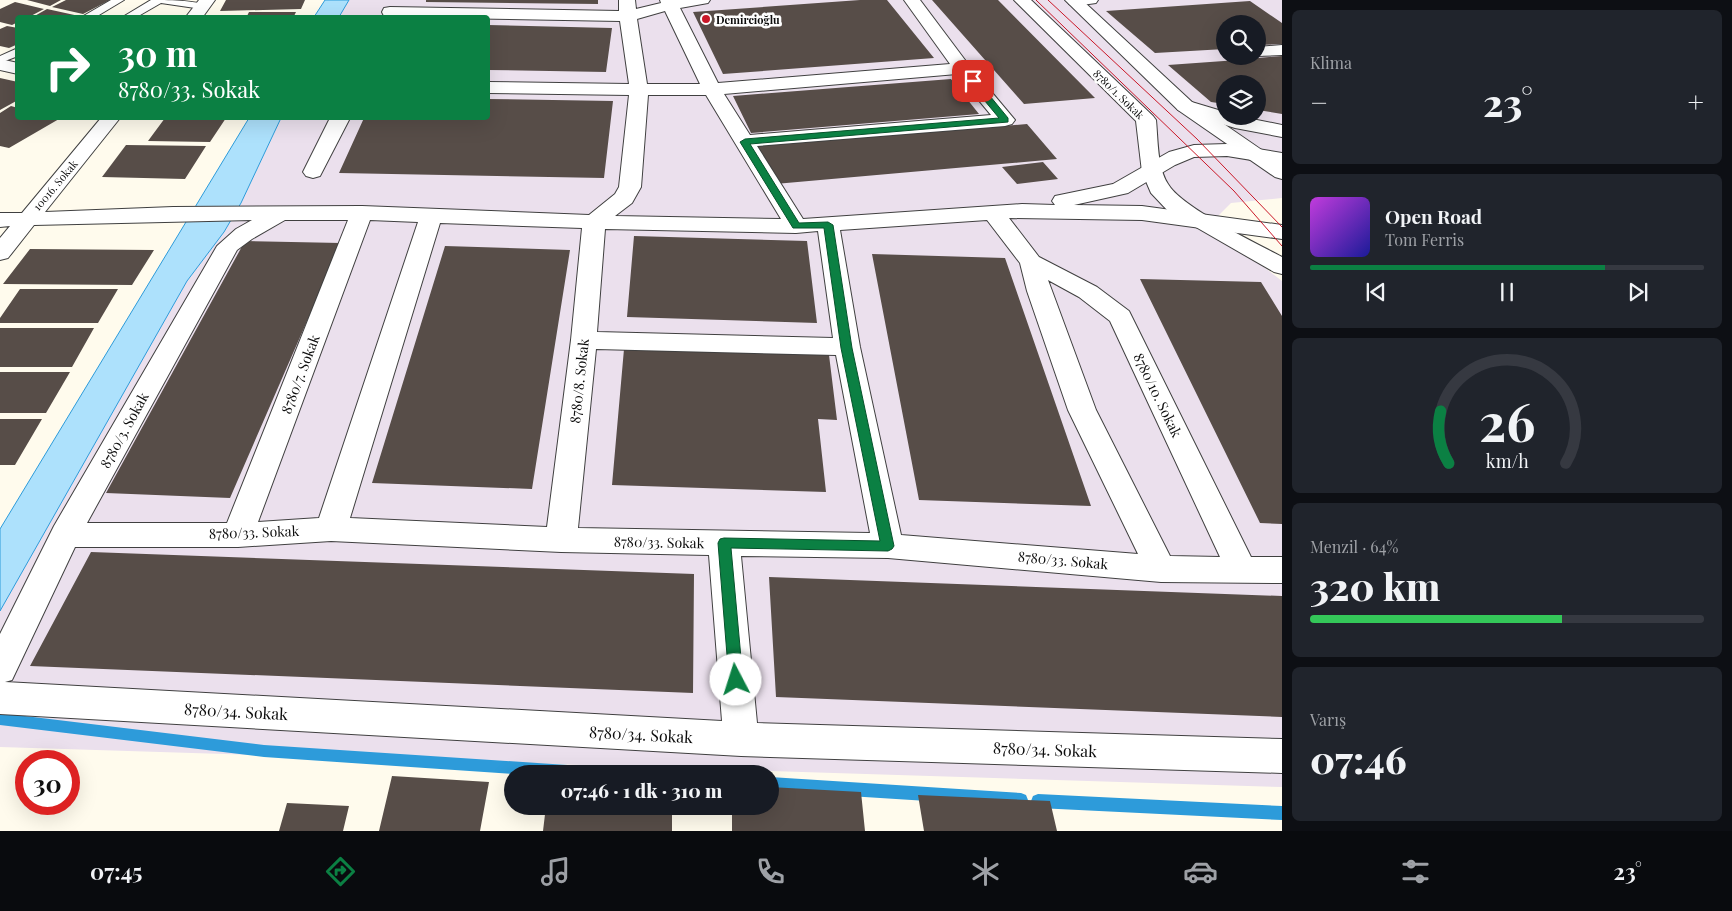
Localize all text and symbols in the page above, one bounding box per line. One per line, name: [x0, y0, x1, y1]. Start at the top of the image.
place label: Demircioğlu: [716, 12, 780, 27]
marker: Demircioğlu: [700, 13, 712, 25]
map controls: [1216, 15, 1266, 125]
button: search: [1216, 15, 1266, 65]
text: 30 m: [118, 29, 198, 76]
icon: right: [35, 35, 100, 100]
text: Klima: [1310, 52, 1352, 73]
pin: [952, 60, 994, 102]
street label: 8780/1. Sokak: [1090, 66, 1148, 122]
icon: arrive: [959, 67, 987, 95]
text: 8780/33. Sokak: [118, 74, 260, 104]
button: layers: [1216, 75, 1266, 125]
text: 23°: [1483, 76, 1533, 127]
text: −: [1310, 83, 1328, 120]
text: +: [1688, 83, 1704, 120]
street label: 10016. Sokak: [29, 156, 81, 214]
text: Open Road: [1385, 203, 1482, 229]
text: Tom Ferris: [1385, 229, 1464, 250]
icon: previous: [1362, 278, 1390, 306]
icon: pause: [1493, 278, 1521, 306]
icon: next: [1624, 278, 1652, 306]
street label: 8780/7. Sokak: [276, 331, 324, 416]
street label: 8780/8. Sokak: [565, 337, 593, 425]
street label: 8780/10. Sokak: [1129, 350, 1187, 441]
text: 26: [1479, 386, 1535, 455]
street label: 8780/3. Sokak: [95, 388, 153, 471]
text: km/h: [1486, 449, 1529, 472]
street label: 8780/33. Sokak: [208, 521, 300, 543]
street label: 8780/33. Sokak: [614, 532, 705, 552]
text: Menzil · 64%: [1310, 536, 1398, 557]
street label: 8780/33. Sokak: [1017, 547, 1109, 573]
text: 320 km: [1310, 560, 1440, 611]
position arrow: [709, 653, 761, 705]
street label: 8780/34. Sokak: [183, 698, 289, 724]
text: Varış: [1310, 709, 1346, 730]
street label: 8780/34. Sokak: [588, 721, 694, 747]
text: 07:46: [1310, 733, 1407, 784]
street label: 8780/34. Sokak: [993, 737, 1098, 761]
speed limit sign: 30: [15, 750, 80, 815]
text: 07:46 · 1 dk · 310 m: [561, 777, 722, 803]
icon: directions: [323, 854, 358, 889]
icon: music: [538, 854, 573, 889]
icon: phone: [753, 854, 788, 889]
icon: climate: [968, 854, 1003, 889]
icon: car: [1183, 854, 1218, 889]
icon: filters: [1398, 854, 1433, 889]
text: 07:45: [90, 856, 142, 886]
text: 23°: [1613, 856, 1642, 886]

